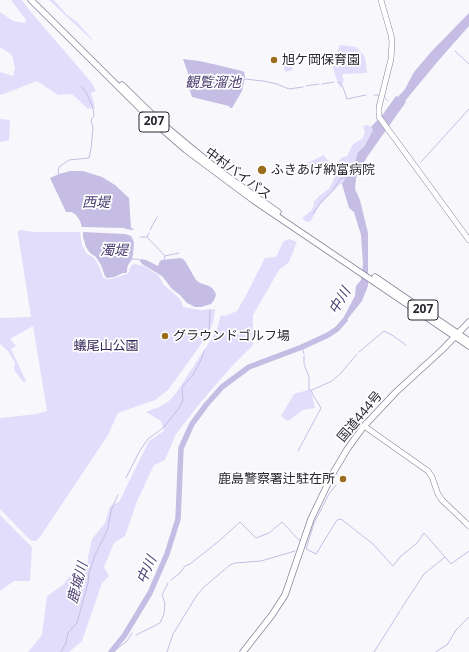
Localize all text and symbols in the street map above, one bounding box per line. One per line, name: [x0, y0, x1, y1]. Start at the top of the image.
place label: 旭ケ岡保育園: [282, 52, 360, 68]
marker: 旭ケ岡保育園: [269, 55, 279, 65]
water label: 観覧溜池: [185, 75, 241, 91]
road number: 207: [139, 112, 169, 132]
street label: 中村バイパス: [202, 145, 274, 203]
place label: ふきあげ納富病院: [271, 162, 375, 178]
marker: ふきあげ納富病院: [256, 164, 268, 176]
water label: 西堤: [82, 195, 110, 211]
water label: 濁堤: [100, 243, 128, 259]
water label: 中川: [326, 285, 354, 317]
road number: 207: [408, 300, 438, 320]
place label: グラウンドゴルフ場: [173, 328, 290, 344]
marker: グラウンドゴルフ場: [160, 331, 170, 341]
park label: 蟻尾山公園: [74, 338, 138, 354]
street label: 国道444号: [334, 389, 386, 445]
place label: 鹿島警察署辻駐在所: [218, 471, 335, 487]
marker: 鹿島警察署辻駐在所: [338, 474, 348, 484]
water label: 中川: [134, 554, 160, 586]
water label: 鹿城川: [64, 561, 92, 605]

